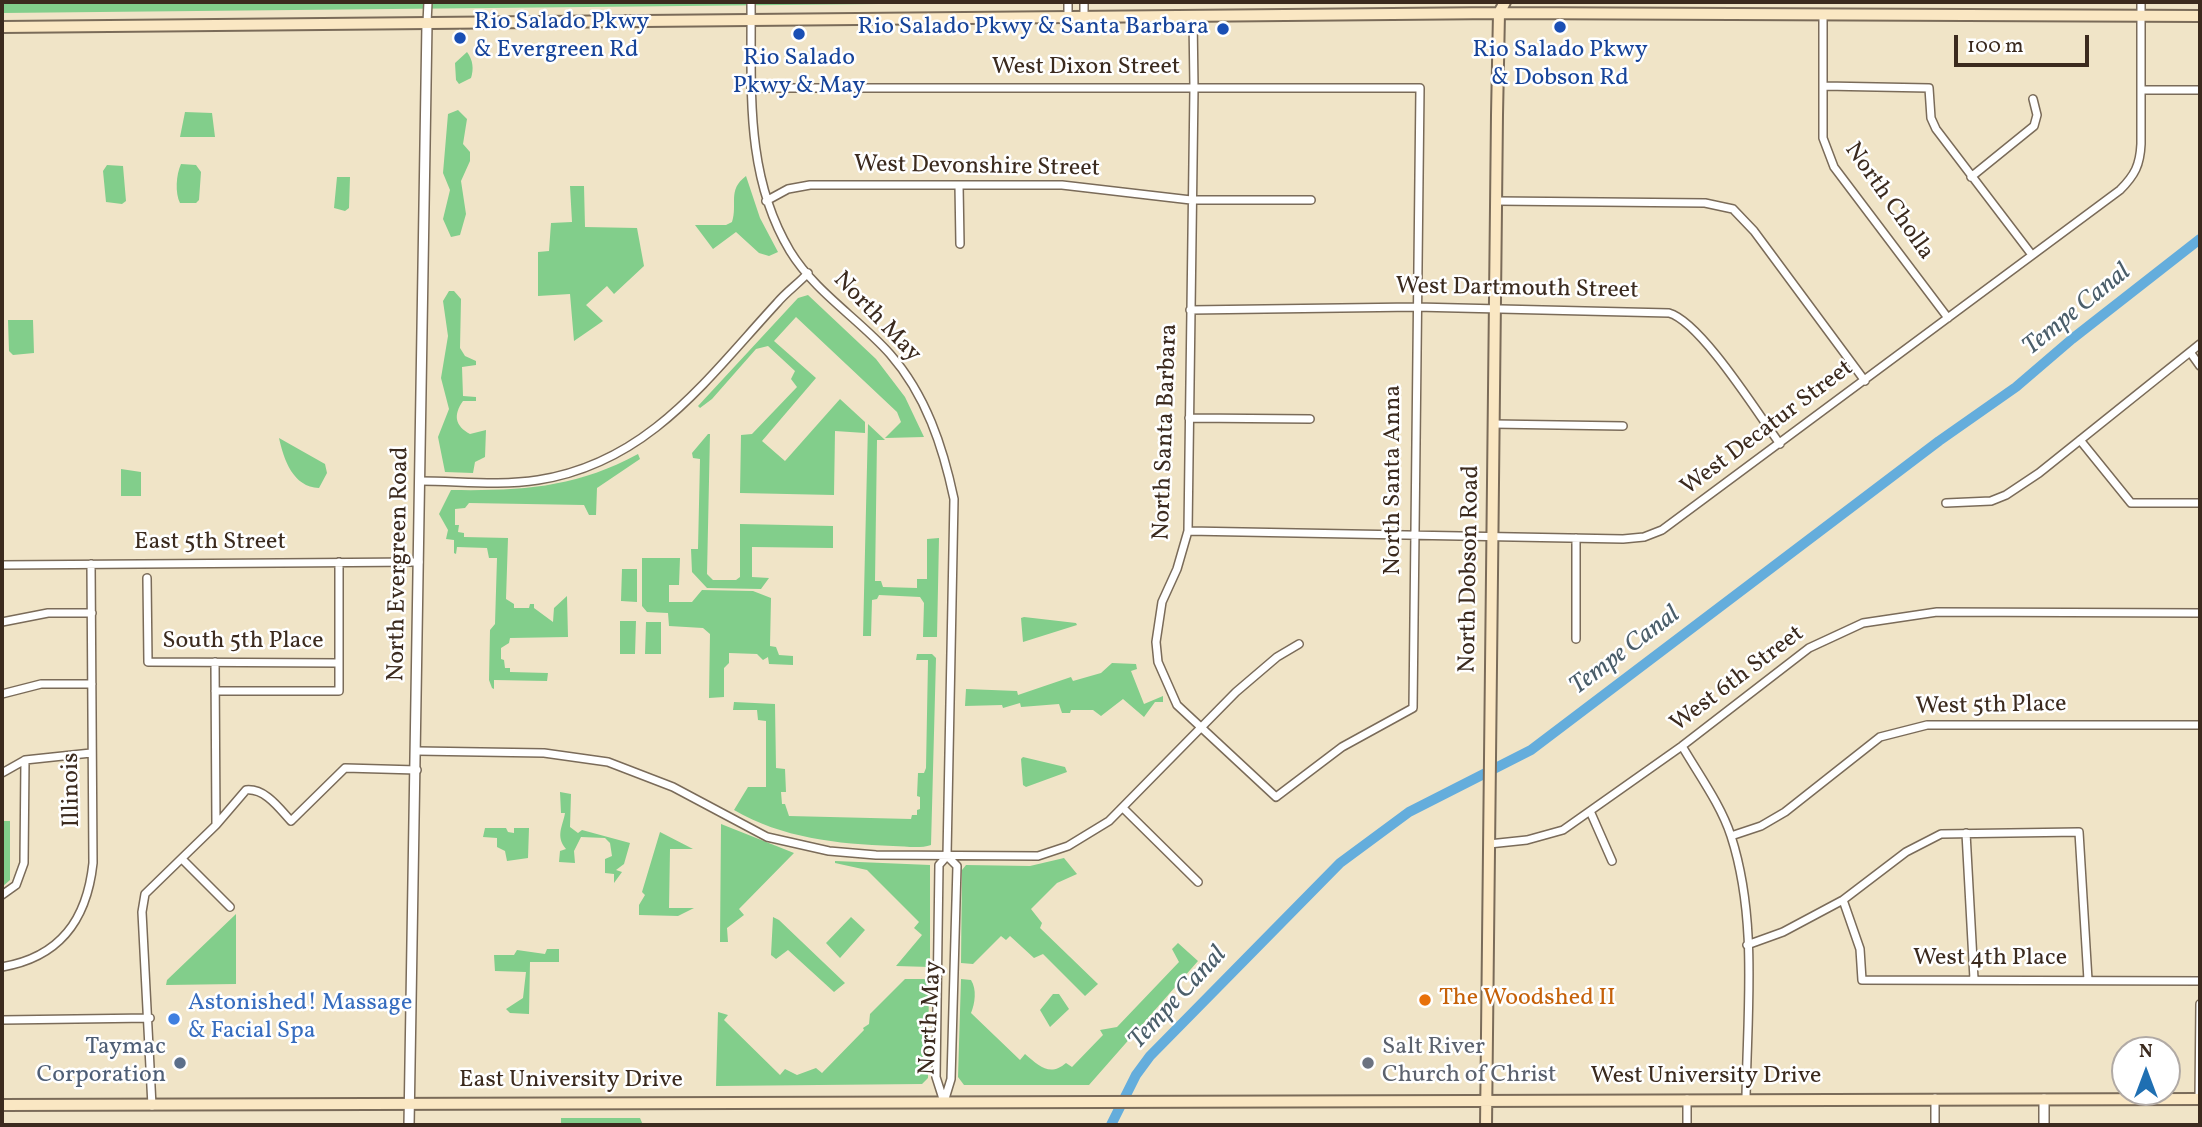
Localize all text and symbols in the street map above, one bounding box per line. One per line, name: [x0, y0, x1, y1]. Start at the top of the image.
place label: Rio Salado Pkwy & Evergreen Rd: [474, 10, 649, 66]
place label: Rio Salado Pkwy & Santa Barbara: [858, 15, 1209, 43]
marker: Rio Salado Pkwy & Dobson Rd: [1552, 19, 1568, 35]
marker: Rio Salado Pkwy & Santa Barbara: [1215, 21, 1231, 37]
scale bar: [1957, 21, 2092, 65]
marker: Rio Salado Pkwy & May: [791, 26, 807, 42]
marker: Rio Salado Pkwy & Evergreen Rd: [452, 30, 468, 46]
text: 100 m: [1967, 32, 2024, 61]
place label: Rio Salado Pkwy & Dobson Rd: [1472, 38, 1648, 94]
place label: Rio Salado Pkwy & May: [733, 46, 865, 102]
street label: West Dixon Street: [992, 55, 1180, 83]
street label: North Cholla: [1837, 138, 1939, 266]
street label: West Devonshire Street: [854, 151, 1100, 185]
water label: Tempe Canal: [2018, 258, 2138, 364]
street label: North May: [826, 267, 926, 369]
street label: West Dartmouth Street: [1395, 273, 1639, 307]
street label: North Santa Barbara: [1149, 323, 1185, 541]
street label: West Decatur Street: [1676, 355, 1860, 503]
street label: North Santa Anna: [1381, 385, 1409, 575]
street label: North Evergreen Road: [384, 446, 416, 682]
street label: North Dobson Road: [1455, 465, 1487, 673]
street label: East 5th Street: [134, 530, 286, 558]
water label: Tempe Canal: [1565, 600, 1687, 704]
street label: West 6th Street: [1666, 620, 1810, 740]
street label: South 5th Place: [162, 629, 324, 657]
street label: West 5th Place: [1915, 691, 2067, 723]
street label: Illinois: [58, 752, 88, 828]
water label: Tempe Canal: [1123, 941, 1235, 1057]
street label: West 4th Place: [1913, 946, 2067, 974]
street label: North May: [915, 960, 949, 1076]
place label: The Woodshed II: [1439, 986, 1616, 1014]
place label: Astonished! Massage & Facial Spa: [188, 991, 412, 1047]
marker: The Woodshed II: [1417, 992, 1433, 1008]
marker: Astonished! Massage & Facial Spa: [166, 1011, 182, 1027]
place label: Taymac Corporation: [37, 1035, 166, 1091]
place label: Salt River Church of Christ: [1382, 1035, 1557, 1091]
north arrow: [2111, 1036, 2181, 1106]
text: N: [2139, 1039, 2153, 1065]
marker: Taymac Corporation: [172, 1055, 188, 1071]
marker: Salt River Church of Christ: [1360, 1055, 1376, 1071]
street label: West University Drive: [1591, 1064, 1821, 1092]
street label: East University Drive: [459, 1068, 683, 1096]

